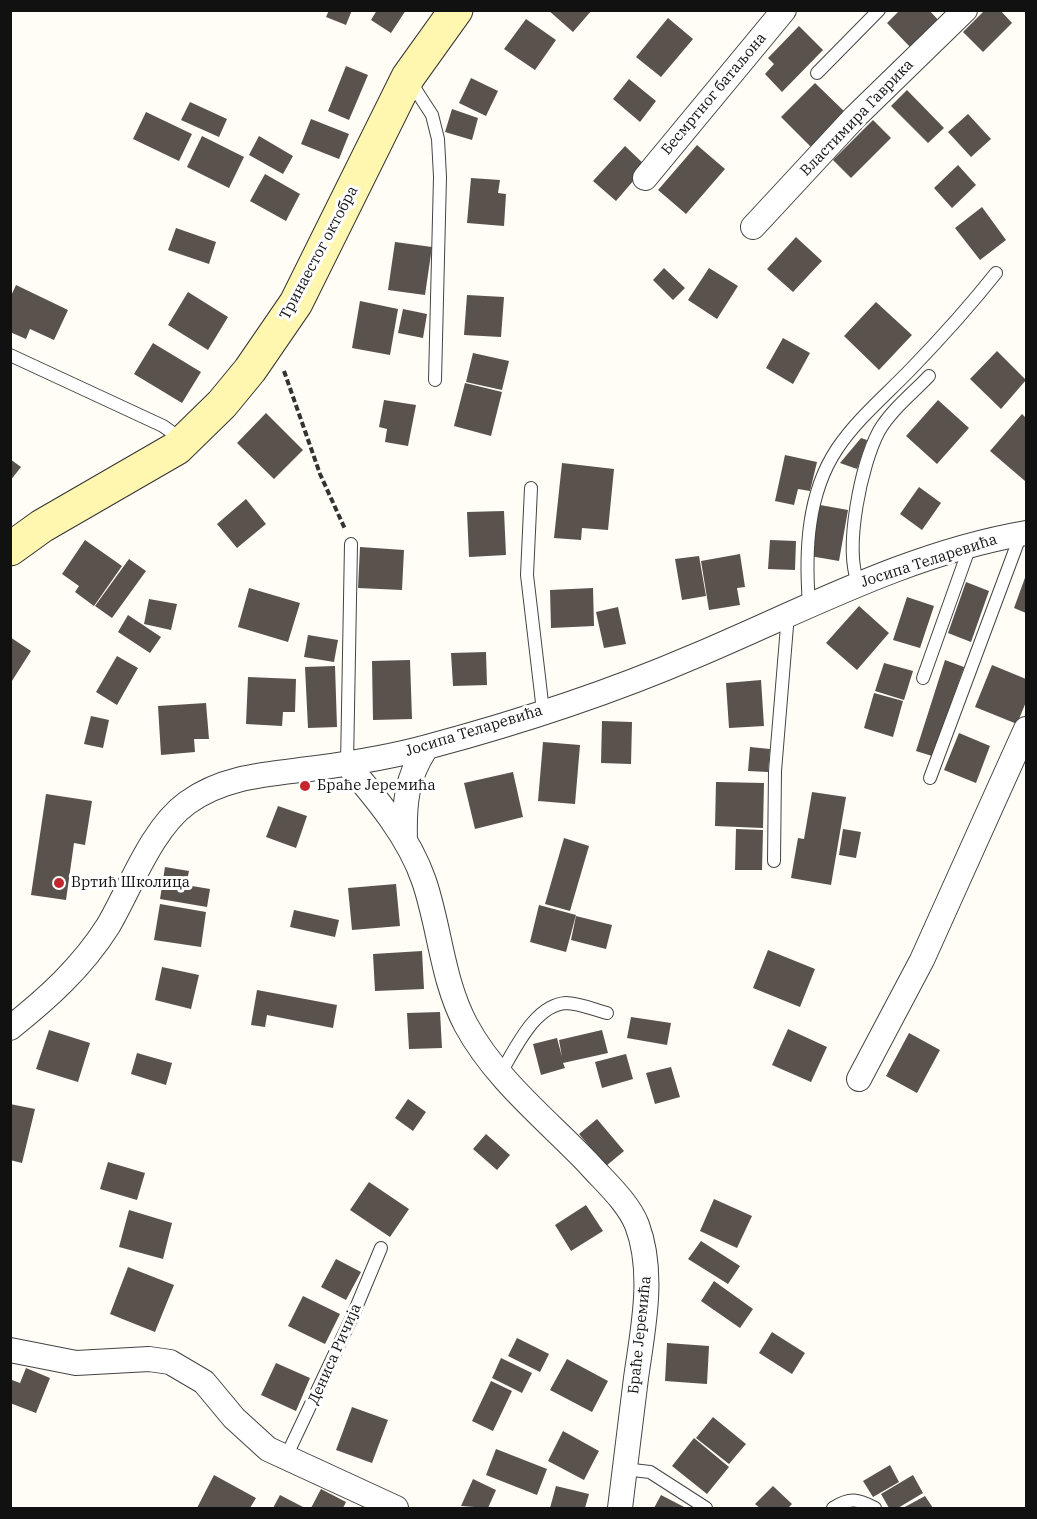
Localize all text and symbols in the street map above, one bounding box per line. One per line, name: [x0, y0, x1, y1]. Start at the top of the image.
street label: Бесмртног батаљона: [658, 29, 770, 159]
street label: Властимира Гаврика: [797, 56, 917, 180]
street label: Тринаестог октобра: [276, 183, 362, 323]
street label: Јосипа Теларевића: [859, 530, 999, 592]
street label: Јосипа Теларевића: [403, 702, 545, 760]
place label: Браће Јеремића: [317, 777, 436, 795]
marker: Браће Јеремића: [298, 779, 312, 793]
place label: Вртић Школица: [71, 874, 190, 892]
marker: Вртић Школица: [52, 876, 66, 890]
street label: Браће Јеремића: [625, 1275, 655, 1395]
street label: Дениса Ричија: [305, 1301, 365, 1407]

